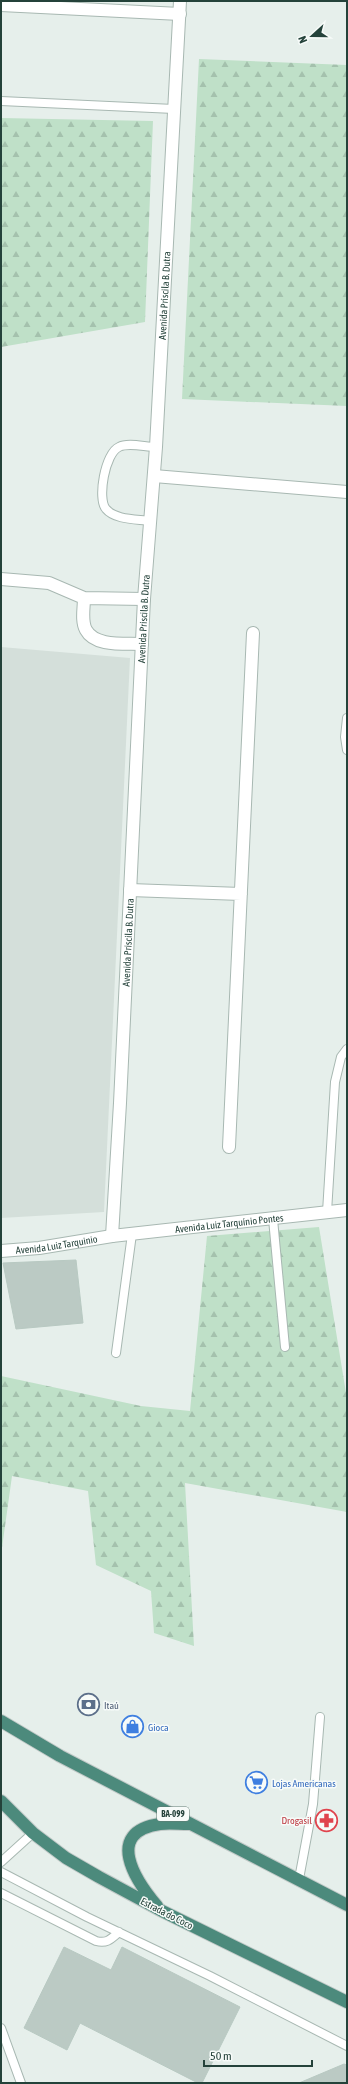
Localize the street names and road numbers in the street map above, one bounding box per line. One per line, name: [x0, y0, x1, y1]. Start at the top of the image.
street label: Avenida Priscila B. Dutra: [157, 251, 173, 340]
street label: Avenida Priscila B. Dutra: [136, 574, 152, 663]
street label: Avenida Priscila B. Dutra: [121, 898, 136, 987]
street label: Avenida Luiz Tarquínio Pontes: [174, 1212, 285, 1235]
street label: Avenida Luiz Tarquinio: [15, 1233, 99, 1256]
road number: BA-099: [157, 1807, 189, 1821]
street label: Estrada do Coco: [139, 1896, 195, 1931]

